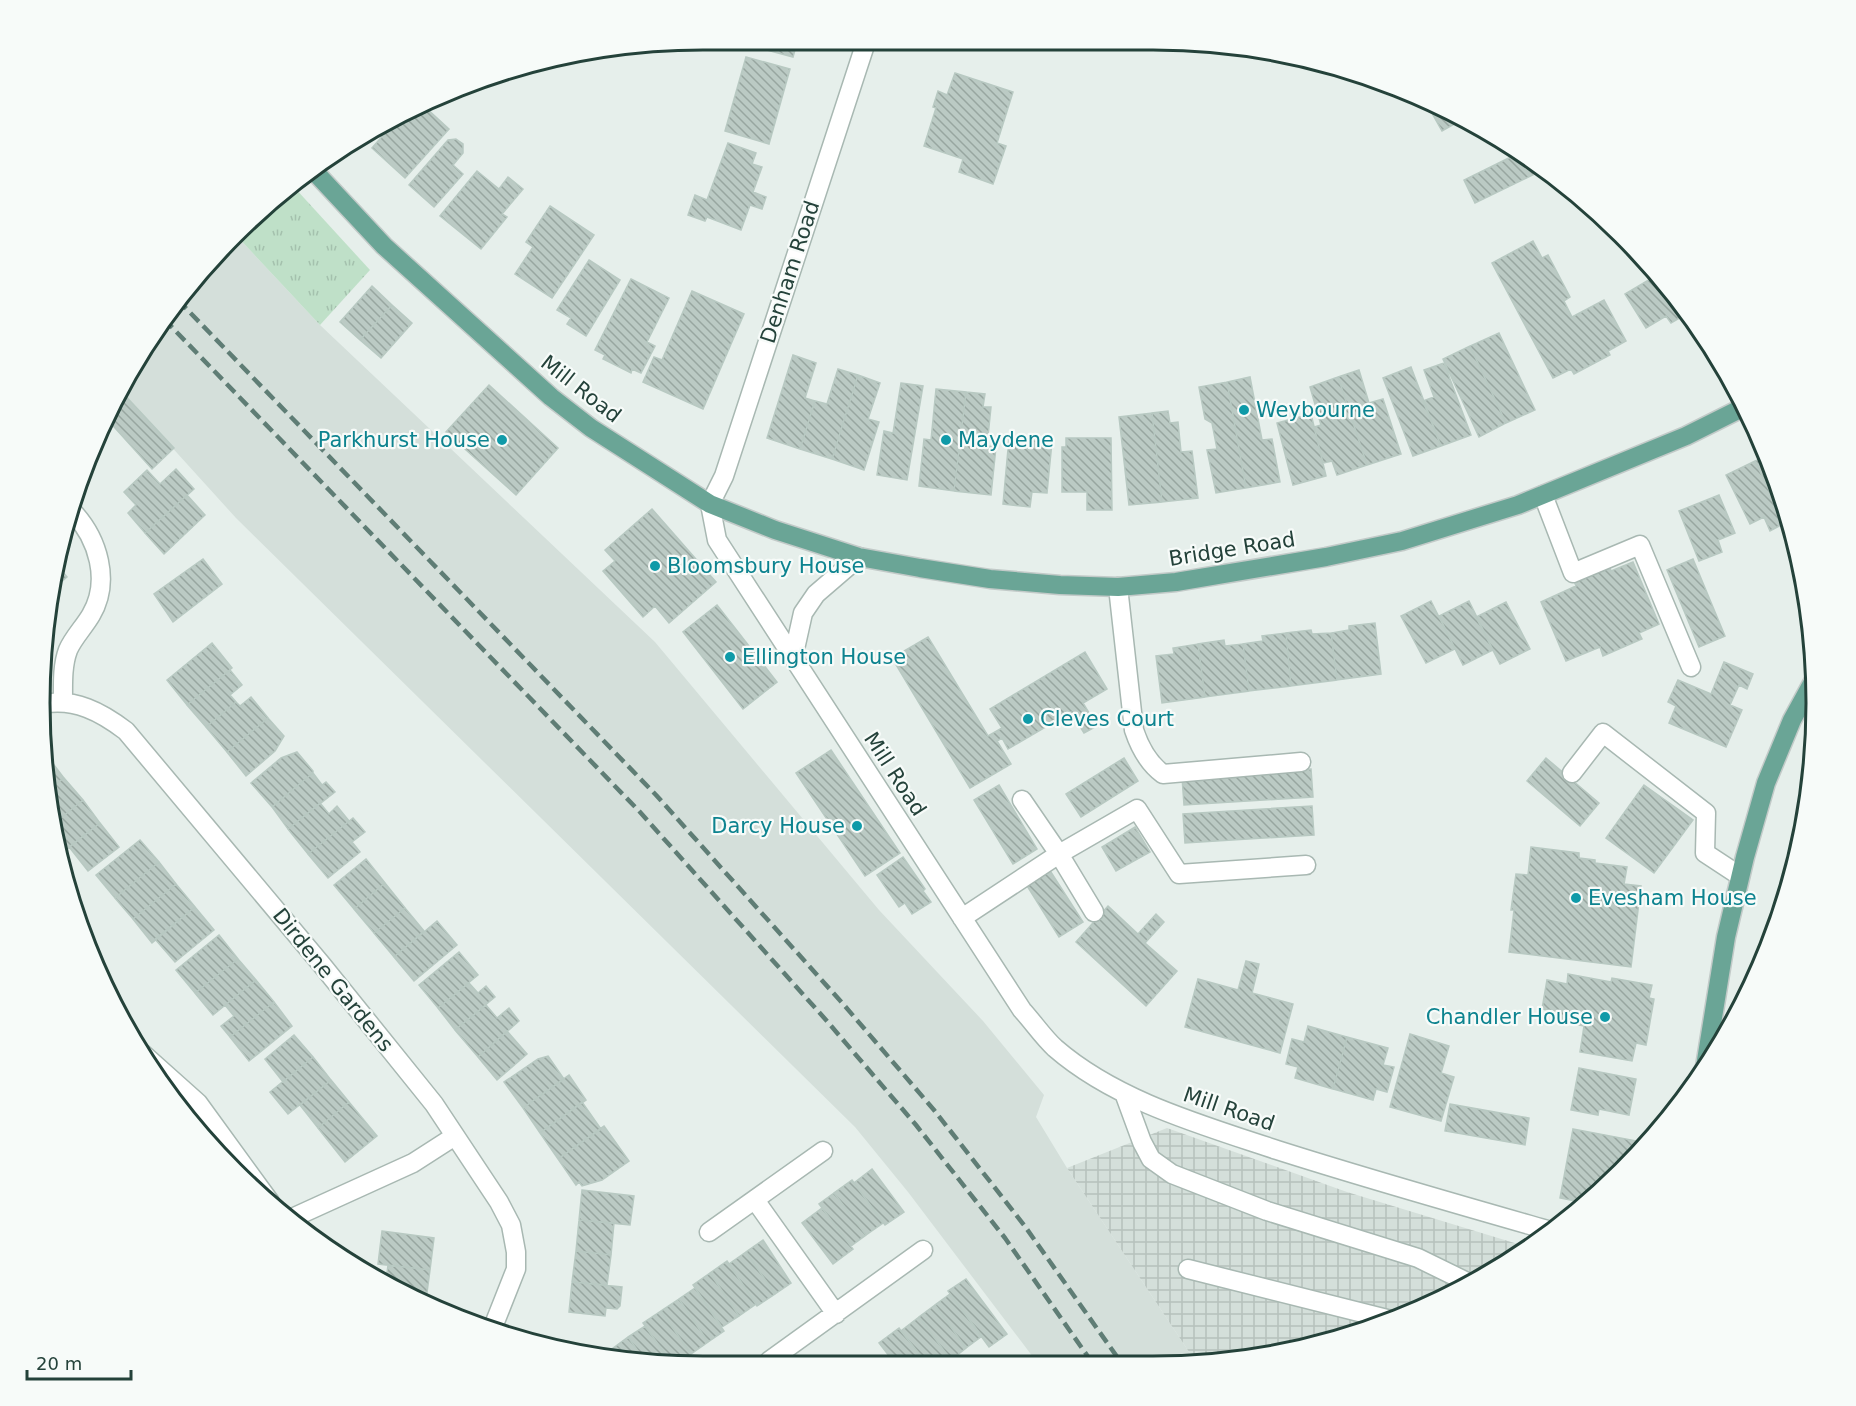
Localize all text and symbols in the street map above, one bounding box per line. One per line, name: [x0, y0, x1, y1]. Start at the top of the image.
street label: Denham Road: [756, 198, 824, 346]
street label: Mill Road: [536, 350, 626, 428]
place label: Weybourne: [1256, 398, 1375, 422]
marker: Weybourne: [1237, 403, 1251, 417]
place label: Parkhurst House: [318, 428, 490, 452]
place label: Maydene: [958, 428, 1054, 452]
marker: Parkhurst House: [495, 433, 509, 447]
marker: Maydene: [939, 433, 953, 447]
street label: Bridge Road: [1167, 527, 1297, 571]
place label: Bloomsbury House: [667, 554, 865, 578]
marker: Bloomsbury House: [648, 559, 662, 573]
place label: Ellington House: [742, 645, 906, 669]
marker: Ellington House: [723, 650, 737, 664]
place label: Cleves Court: [1040, 707, 1174, 731]
marker: Cleves Court: [1021, 712, 1035, 726]
street label: Mill Road: [859, 728, 931, 820]
place label: Darcy House: [711, 814, 845, 838]
marker: Darcy House: [850, 819, 864, 833]
place label: Evesham House: [1588, 886, 1757, 910]
marker: Evesham House: [1569, 891, 1583, 905]
street label: Dirdene Gardens: [268, 904, 398, 1056]
place label: Chandler House: [1426, 1005, 1593, 1029]
marker: Chandler House: [1598, 1010, 1612, 1024]
street label: Mill Road: [1180, 1082, 1278, 1136]
scale bar: [27, 1343, 130, 1381]
text: 20 m: [36, 1353, 82, 1374]

